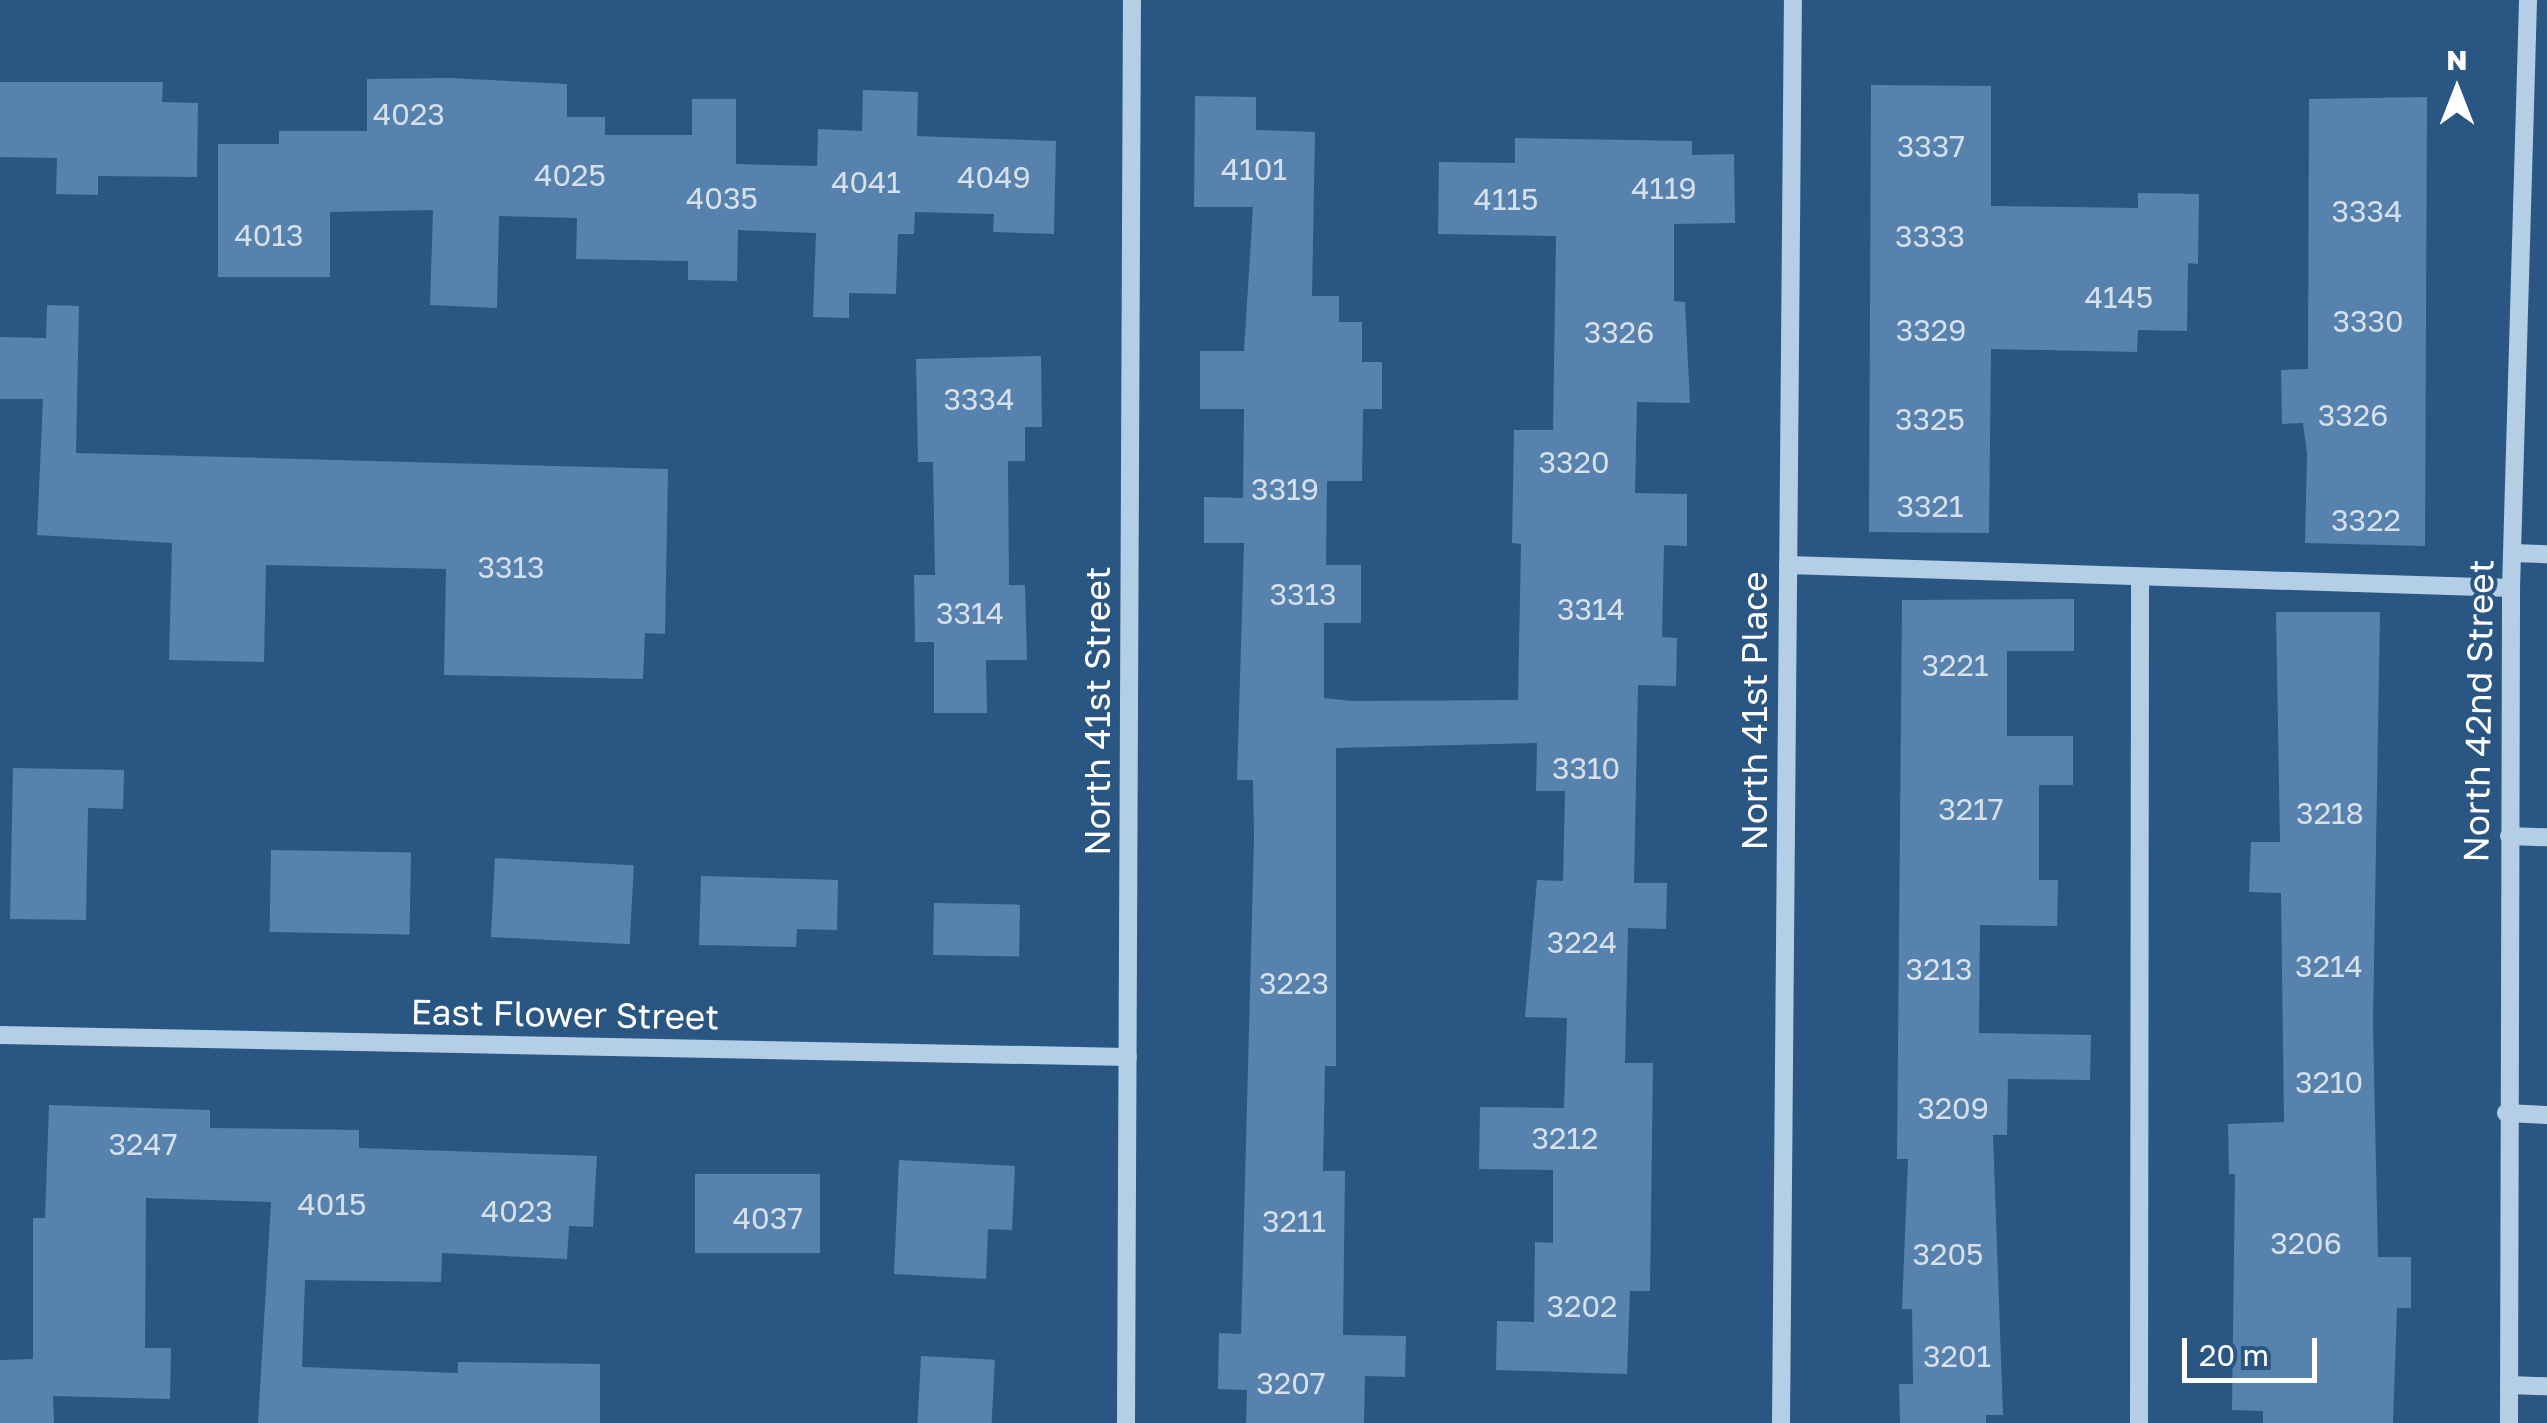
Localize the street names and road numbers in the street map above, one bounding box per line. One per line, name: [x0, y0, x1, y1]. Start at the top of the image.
street label: North 42nd Street: [2454, 559, 2502, 863]
street label: North 41st Street: [1076, 566, 1118, 856]
street label: North 41st Place: [1733, 571, 1775, 851]
street label: East Flower Street: [410, 990, 720, 1038]

